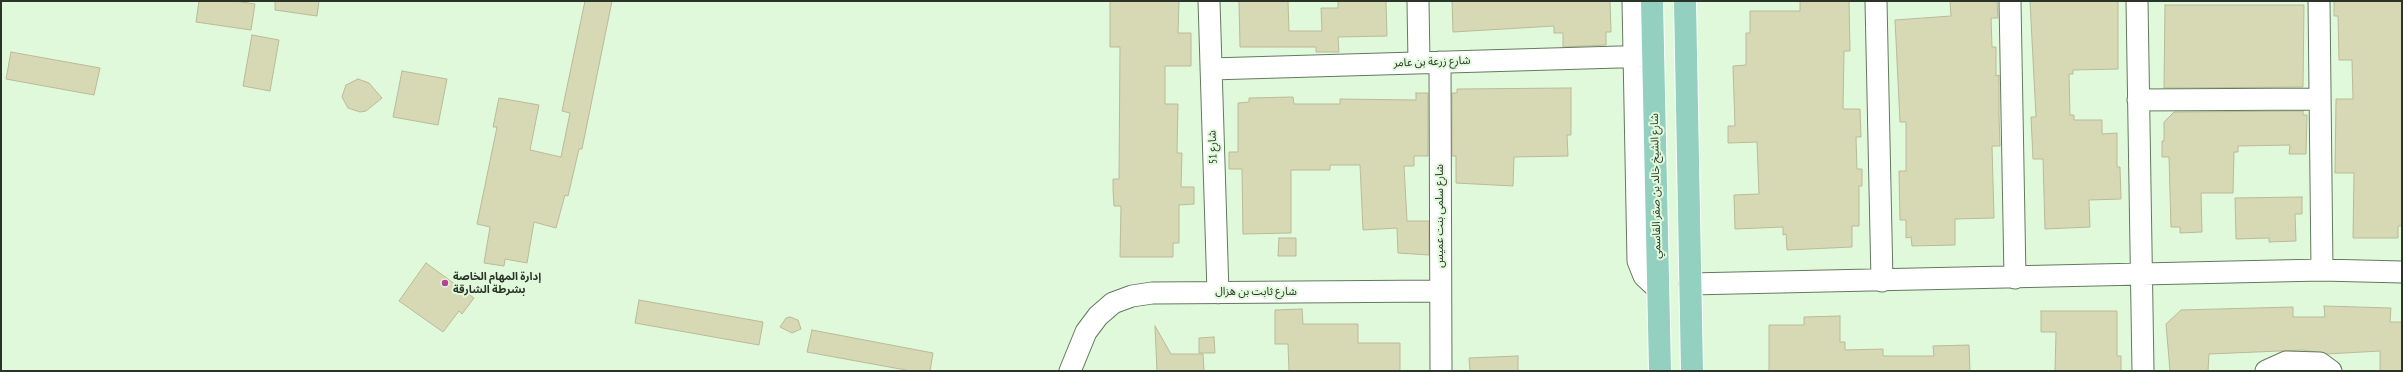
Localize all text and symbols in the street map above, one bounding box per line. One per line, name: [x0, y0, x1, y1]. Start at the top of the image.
street label: شارع زرعة بن عامر: [1393, 54, 1471, 70]
street label: شارع الشيخ خالد بن صقر القاسمي: [1648, 113, 1664, 259]
street label: شارع 51: [1206, 130, 1220, 164]
street label: شارع سلمى بنت عميس: [1433, 164, 1447, 268]
place label: إدارة المهام الخاصة بشرطة الشارقة: [453, 270, 541, 296]
marker: إدارة المهام الخاصة بشرطة الشارقة: [440, 278, 450, 288]
street label: شارع ثابت بن هزال: [1215, 285, 1297, 299]

